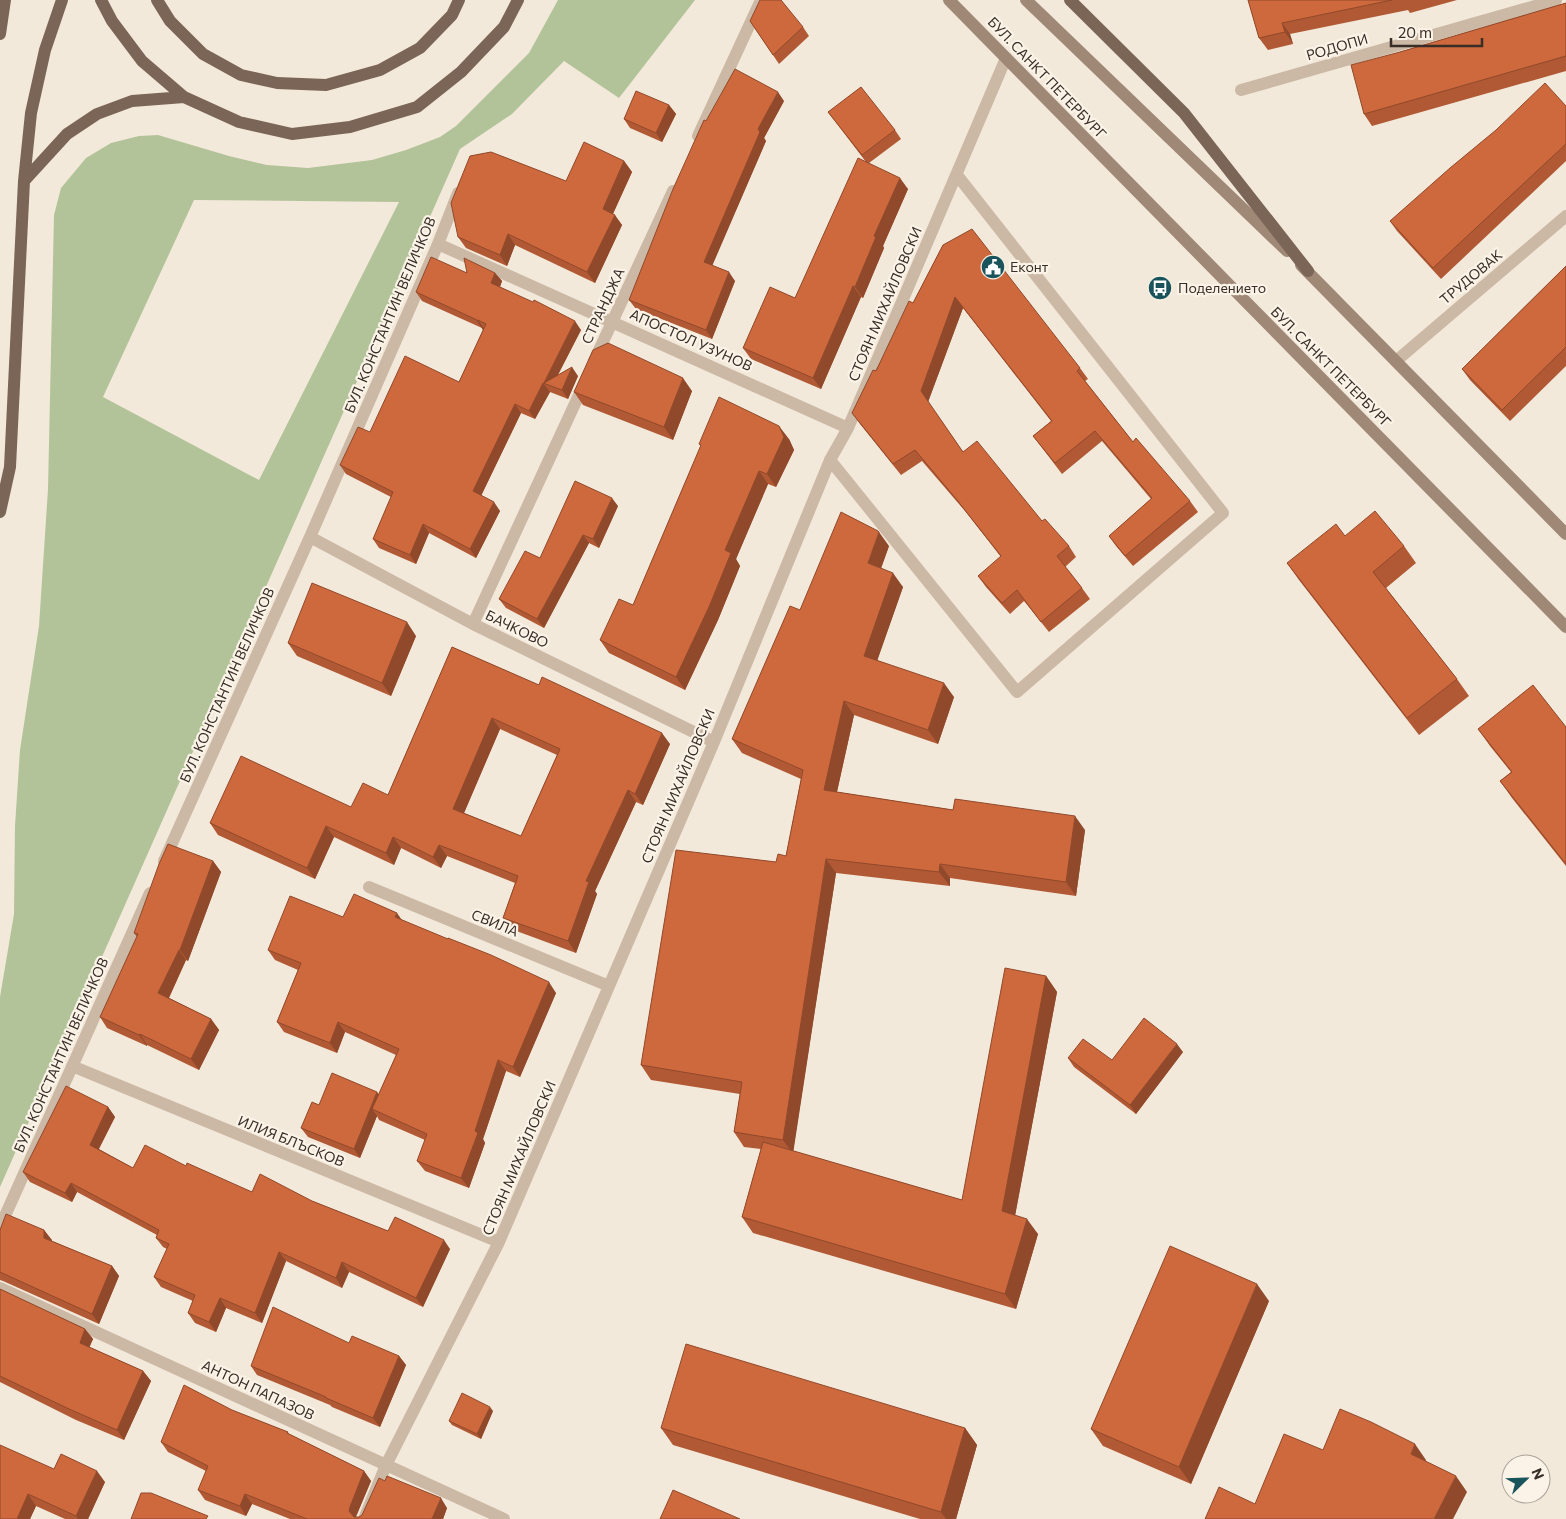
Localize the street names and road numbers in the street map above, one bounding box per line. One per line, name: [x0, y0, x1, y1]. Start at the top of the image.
street label: БУЛ. САНКТ ПЕТЕРБУРГ: [985, 13, 1110, 142]
street label: РОДОПИ: [1304, 30, 1370, 63]
street label: БУЛ. КОНСТАНТИН ВЕЛИЧКОВ: [340, 214, 439, 415]
street label: СТОЯН МИХАЙЛОВСКИ: [844, 224, 925, 384]
street label: ТРУДОВАК: [1436, 246, 1505, 308]
street label: СТРАНДЖА: [578, 265, 628, 346]
street label: БУЛ. САНКТ ПЕТЕРБУРГ: [1268, 303, 1395, 430]
street label: АПОСТОЛ УЗУНОВ: [628, 305, 755, 374]
street label: БУЛ. КОНСТАНТИН ВЕЛИЧКОВ: [176, 585, 277, 785]
street label: БАЧКОВО: [483, 606, 551, 651]
street label: СТОЯН МИХАЙЛОВСКИ: [637, 706, 718, 866]
street label: СВИЛА: [469, 905, 522, 940]
street label: БУЛ. КОНСТАНТИН ВЕЛИЧКОВ: [10, 955, 111, 1155]
street label: СТОЯН МИХАЙЛОВСКИ: [478, 1078, 559, 1238]
street label: ИЛИЯ БЛЪСКОВ: [236, 1111, 347, 1170]
street label: АНТОН ПАПАЗОВ: [199, 1356, 317, 1423]

